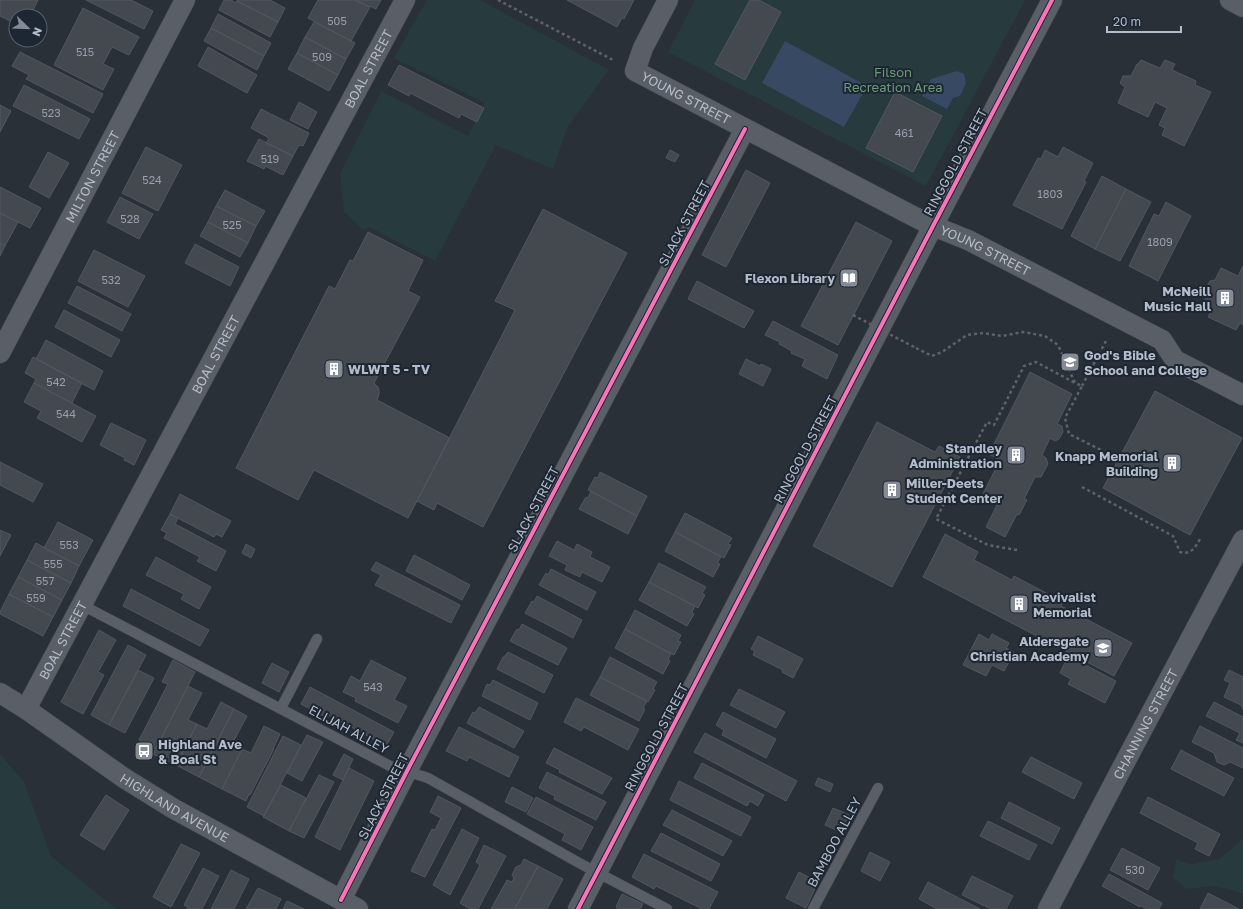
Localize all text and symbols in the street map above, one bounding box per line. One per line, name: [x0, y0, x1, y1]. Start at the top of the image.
north arrow: [8, 8, 48, 48]
scale bar: [1107, 8, 1181, 34]
house number: 505: [327, 14, 347, 27]
text: 20 m: [1113, 14, 1141, 29]
text: N: [30, 26, 45, 38]
street label: BOAL STREET: [341, 27, 396, 111]
house number: 515: [76, 45, 94, 58]
house number: 509: [312, 50, 332, 63]
park label: Filson Recreation Area: [843, 64, 943, 95]
street label: YOUNG STREET: [639, 68, 733, 128]
street label: RINGGOLD STREET: [920, 105, 990, 219]
house number: 523: [41, 106, 61, 119]
house number: 461: [895, 126, 913, 139]
street label: MILTON STREET: [62, 128, 123, 225]
house number: 519: [261, 152, 279, 165]
house number: 524: [142, 173, 162, 186]
street label: SLACK STREET: [655, 177, 713, 269]
house number: 1803: [1037, 187, 1063, 200]
house number: 528: [120, 212, 140, 225]
house number: 525: [222, 218, 242, 231]
street label: YOUNG STREET: [938, 222, 1033, 279]
house number: 1809: [1147, 235, 1173, 248]
library icon: Flexon Library: [838, 267, 860, 289]
place label: Flexon Library: [745, 270, 835, 286]
house number: 532: [101, 273, 121, 286]
place label: McNeill Music Hall: [1144, 283, 1212, 314]
building icon: McNeill Music Hall: [1214, 287, 1236, 309]
street label: BOAL STREET: [188, 313, 243, 396]
place label: God's Bible School and College: [1084, 347, 1207, 378]
school or university icon: God's Bible School and College: [1059, 351, 1081, 373]
building icon: WLWT 5 - TV: [323, 358, 345, 380]
place label: WLWT 5 - TV: [348, 361, 431, 377]
house number: 542: [46, 375, 66, 388]
street label: RINGGOLD STREET: [770, 392, 840, 506]
house number: 544: [56, 407, 76, 420]
place label: Standley Administration: [909, 440, 1002, 471]
building icon: Standley Administration: [1005, 444, 1027, 466]
place label: Knapp Memorial Building: [1055, 448, 1159, 479]
building icon: Knapp Memorial Building: [1161, 452, 1183, 474]
street label: SLACK STREET: [504, 463, 562, 555]
place label: Miller-Deets Student Center: [906, 475, 1002, 506]
building icon: Miller-Deets Student Center: [881, 479, 903, 501]
house number: 553: [59, 538, 79, 551]
house number: 555: [43, 557, 63, 570]
house number: 557: [36, 574, 54, 587]
place label: Revivalist Memorial: [1033, 589, 1096, 620]
house number: 559: [26, 591, 46, 604]
building icon: Revivalist Memorial: [1008, 593, 1030, 615]
street label: BOAL STREET: [35, 598, 90, 682]
place label: Aldersgate Christian Academy: [970, 633, 1089, 664]
school or university icon: Aldersgate Christian Academy: [1092, 637, 1114, 659]
street label: CHANNING STREET: [1109, 666, 1181, 782]
house number: 543: [363, 680, 383, 693]
street label: RINGGOLD STREET: [621, 680, 691, 794]
street label: ELIJAH ALLEY: [306, 701, 392, 757]
place label: Highland Ave & Boal St: [158, 736, 242, 767]
bus stop icon: Highland Ave & Boal St: [133, 740, 155, 762]
street label: SLACK STREET: [354, 750, 412, 842]
street label: HIGHLAND AVENUE: [117, 770, 232, 845]
street label: BAMBOO ALLEY: [804, 794, 865, 890]
house number: 530: [1125, 863, 1145, 876]

